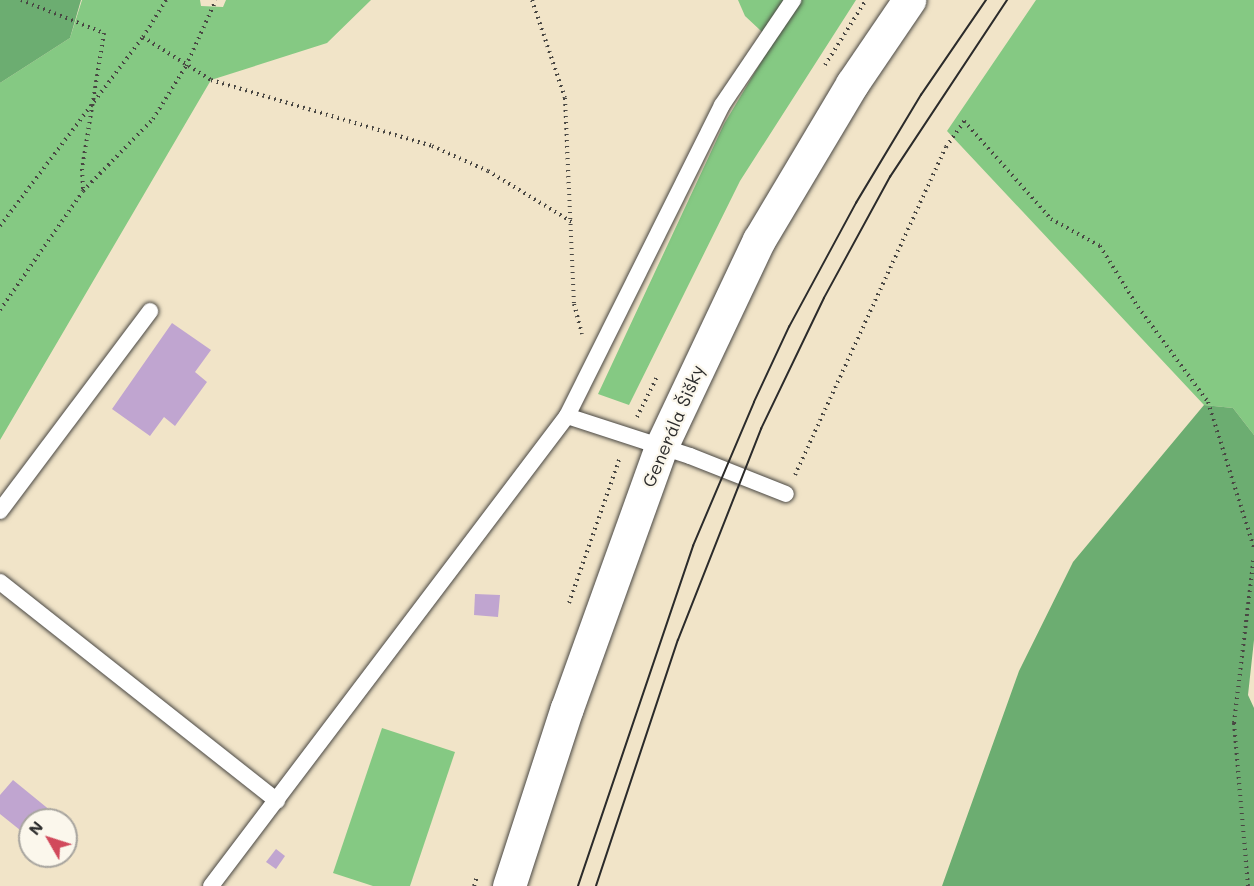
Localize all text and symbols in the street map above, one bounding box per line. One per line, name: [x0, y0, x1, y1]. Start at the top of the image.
street label: Generála Šišky: [638, 362, 708, 490]
north arrow: [18, 808, 78, 868]
text: N: [23, 816, 47, 839]

